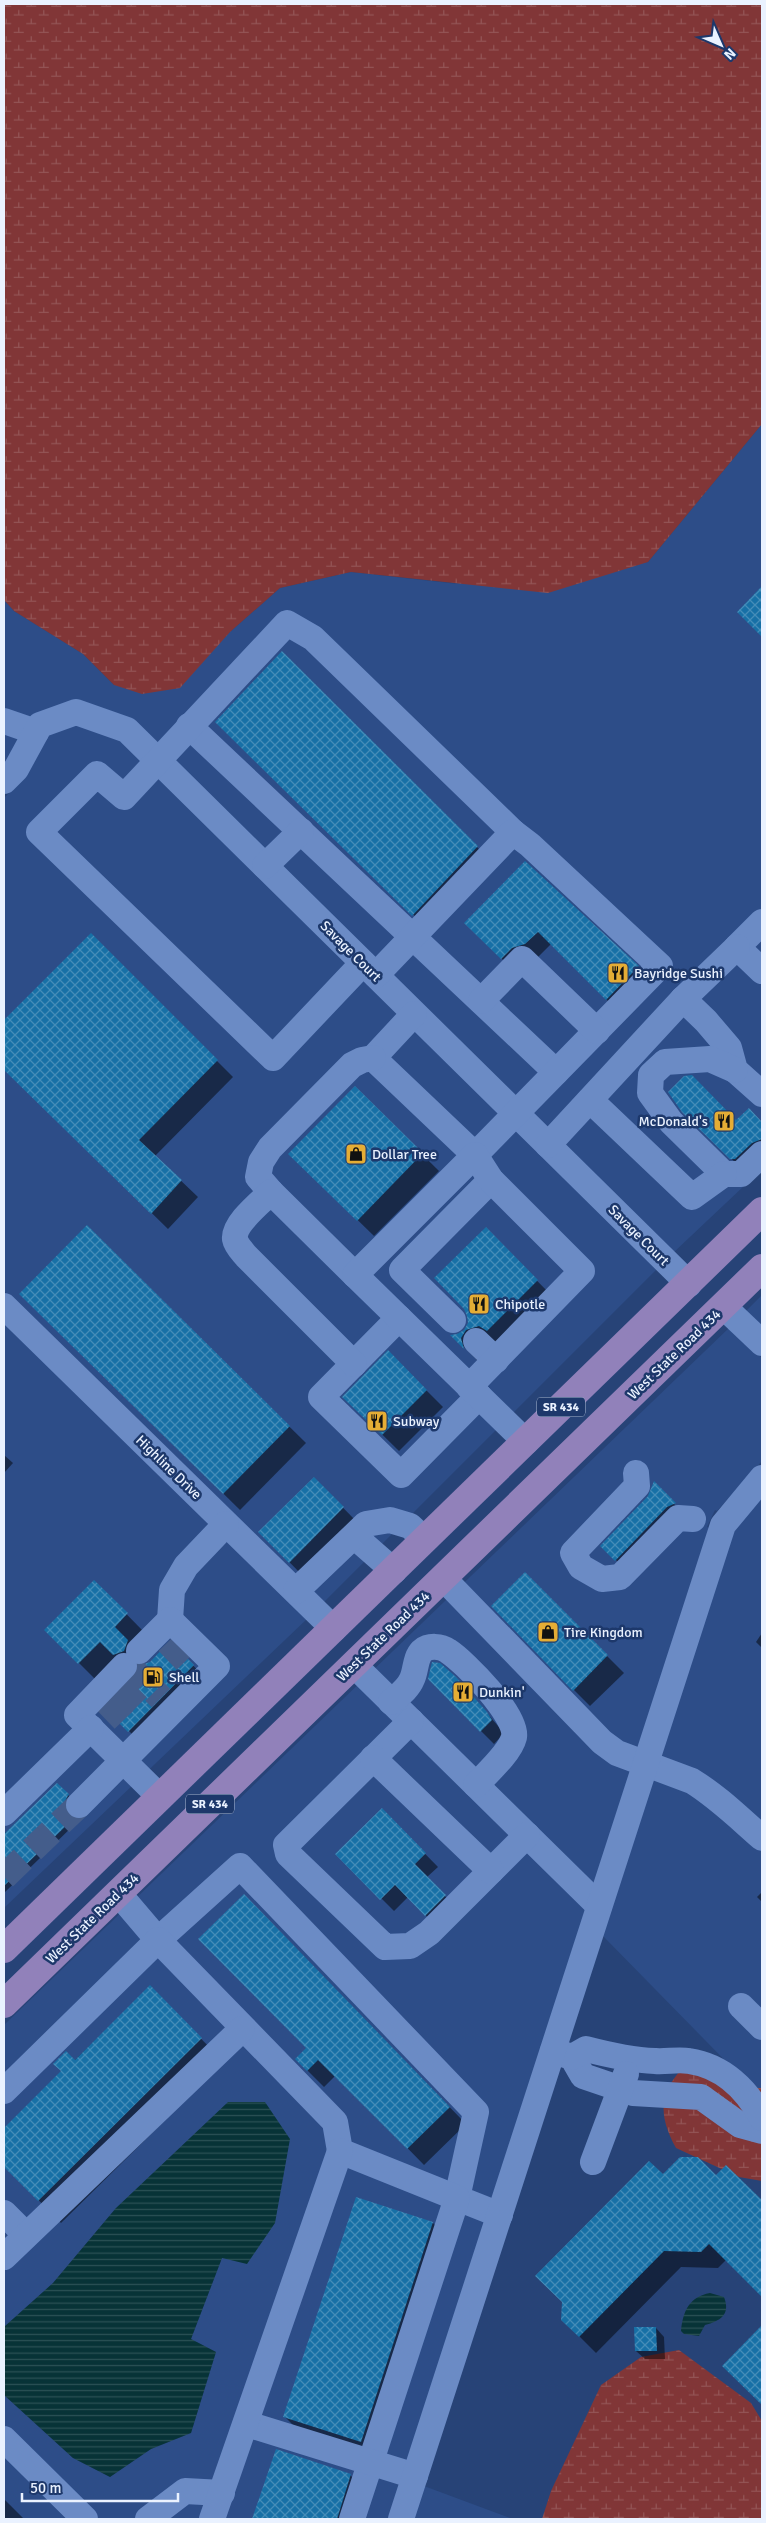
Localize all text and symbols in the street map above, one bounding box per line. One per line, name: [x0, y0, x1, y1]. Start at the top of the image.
north arrow: [696, 20, 746, 70]
text: N: [720, 44, 739, 63]
street label: Savage Court: [317, 917, 385, 985]
restaurant icon: Bayridge Sushi: [606, 961, 630, 985]
place label: Bayridge Sushi: [634, 965, 723, 982]
restaurant icon: McDonald's: [712, 1109, 736, 1133]
place label: McDonald's: [639, 1113, 708, 1130]
shop icon: Dollar Tree: [344, 1142, 368, 1166]
place label: Dollar Tree: [372, 1146, 437, 1163]
street label: Savage Court: [605, 1201, 673, 1269]
restaurant icon: Chipotle: [467, 1292, 491, 1316]
place label: Chipotle: [495, 1296, 545, 1313]
street label: West State Road 434: [624, 1305, 725, 1403]
road number: SR 434: [537, 1398, 585, 1416]
restaurant icon: Subway: [365, 1409, 389, 1433]
place label: Subway: [393, 1413, 440, 1430]
street label: Highline Drive: [132, 1432, 205, 1503]
street label: West State Road 434: [333, 1587, 434, 1685]
shop icon: Tire Kingdom: [536, 1620, 560, 1644]
place label: Tire Kingdom: [564, 1624, 643, 1641]
fuel station icon: Shell: [141, 1665, 165, 1689]
place label: Shell: [169, 1669, 199, 1686]
restaurant icon: Dunkin': [451, 1680, 475, 1704]
place label: Dunkin': [479, 1684, 525, 1701]
road number: SR 434: [186, 1795, 234, 1814]
street label: West State Road 434: [42, 1869, 143, 1967]
scale bar: [22, 2470, 179, 2502]
text: 50 m: [30, 2479, 61, 2497]

